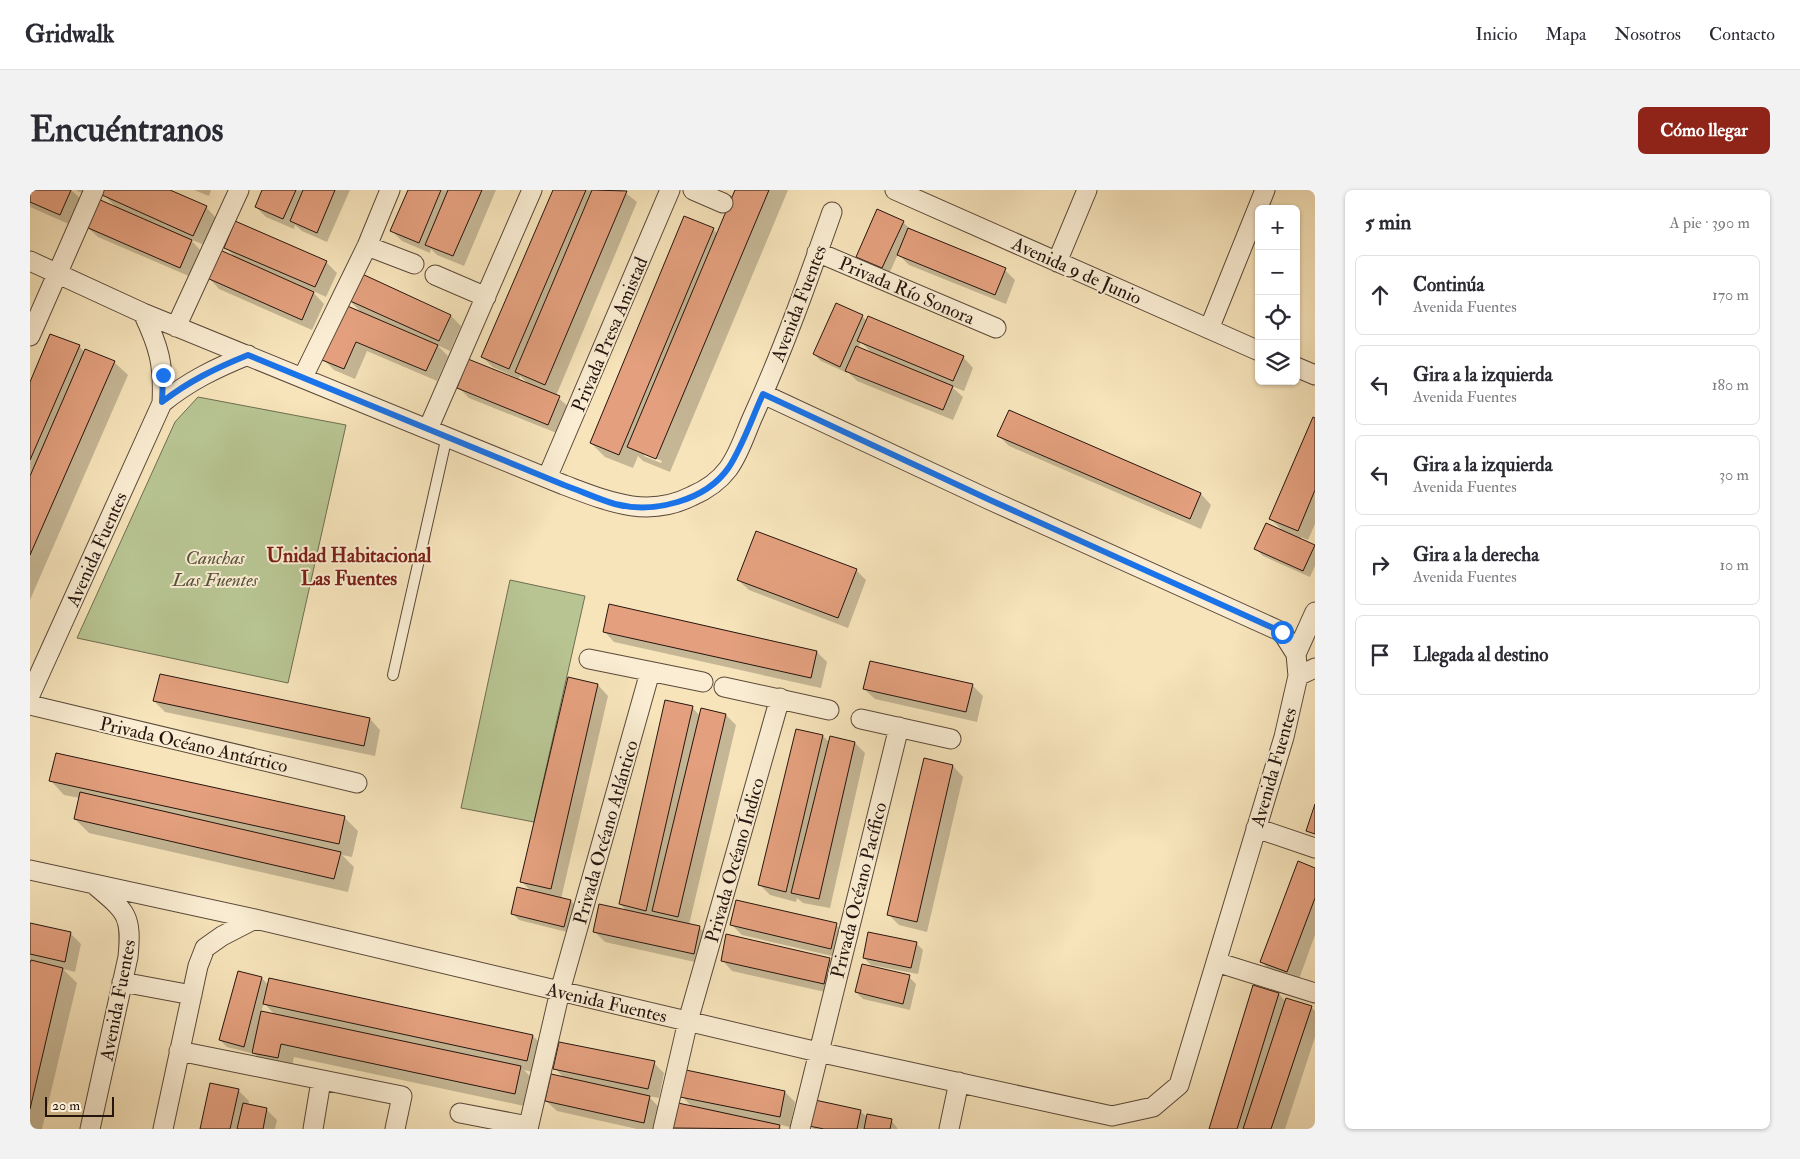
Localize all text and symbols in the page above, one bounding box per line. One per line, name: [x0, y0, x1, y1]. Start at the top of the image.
text: Gridwalk: [25, 19, 114, 50]
text: Inicio: [1475, 23, 1517, 46]
text: Mapa: [1545, 23, 1587, 46]
text: Nosotros: [1615, 23, 1681, 46]
text: Contacto: [1709, 23, 1775, 46]
button: Cómo llegar: [1638, 107, 1770, 154]
text: Encuéntranos: [30, 108, 223, 152]
map controls: [1255, 205, 1300, 385]
button: +: [1255, 205, 1300, 250]
text: 5 min: [1365, 209, 1411, 236]
text: A pie · 390 m: [1669, 213, 1750, 233]
street label: Avenida 9 de Junio: [1007, 231, 1145, 310]
street label: Avenida Fuentes: [765, 242, 832, 366]
button: −: [1255, 250, 1300, 295]
street label: Privada Río Sonora: [835, 251, 978, 330]
street label: Privada Presa Amistad: [566, 253, 654, 415]
text: Continúa: [1413, 273, 1484, 297]
icon: ahead: [1366, 281, 1394, 309]
text: 170 m: [1712, 285, 1749, 305]
button: locate: [1255, 295, 1300, 340]
text: Avenida Fuentes: [1413, 297, 1517, 317]
button: layers: [1255, 340, 1300, 385]
text: Gira a la izquierda: [1413, 363, 1552, 387]
route end: [152, 364, 175, 387]
icon: left: [1366, 371, 1394, 399]
text: 180 m: [1712, 375, 1749, 395]
text: Avenida Fuentes: [1413, 387, 1517, 407]
text: Gira a la izquierda: [1413, 453, 1552, 477]
icon: left: [1366, 461, 1394, 489]
text: 30 m: [1719, 465, 1749, 485]
text: Avenida Fuentes: [1413, 477, 1517, 497]
street label: Avenida Fuentes: [61, 488, 133, 611]
district label: Unidad Habitacional Las Fuentes: [267, 543, 432, 591]
text: Gira a la derecha: [1413, 543, 1539, 567]
park label: Canchas Las Fuentes: [171, 546, 259, 592]
icon: right: [1366, 551, 1394, 579]
text: 10 m: [1719, 555, 1749, 575]
text: Avenida Fuentes: [1413, 567, 1517, 587]
route start: [1271, 621, 1294, 644]
icon: arrive: [1366, 641, 1394, 669]
text: Llegada al destino: [1413, 643, 1548, 667]
street label: Avenida Fuentes: [1245, 705, 1302, 831]
street label: Privada Océano Antártico: [97, 712, 290, 778]
street label: Privada Océano Atlántico: [568, 737, 644, 927]
street label: Privada Océano Índico: [698, 775, 770, 945]
street label: Privada Océano Pacífico: [826, 800, 892, 981]
street label: Avenida Fuentes: [94, 938, 142, 1064]
street label: Avenida Fuentes: [543, 977, 669, 1029]
scale bar: [45, 1094, 114, 1117]
text: 20 m: [52, 1097, 80, 1114]

